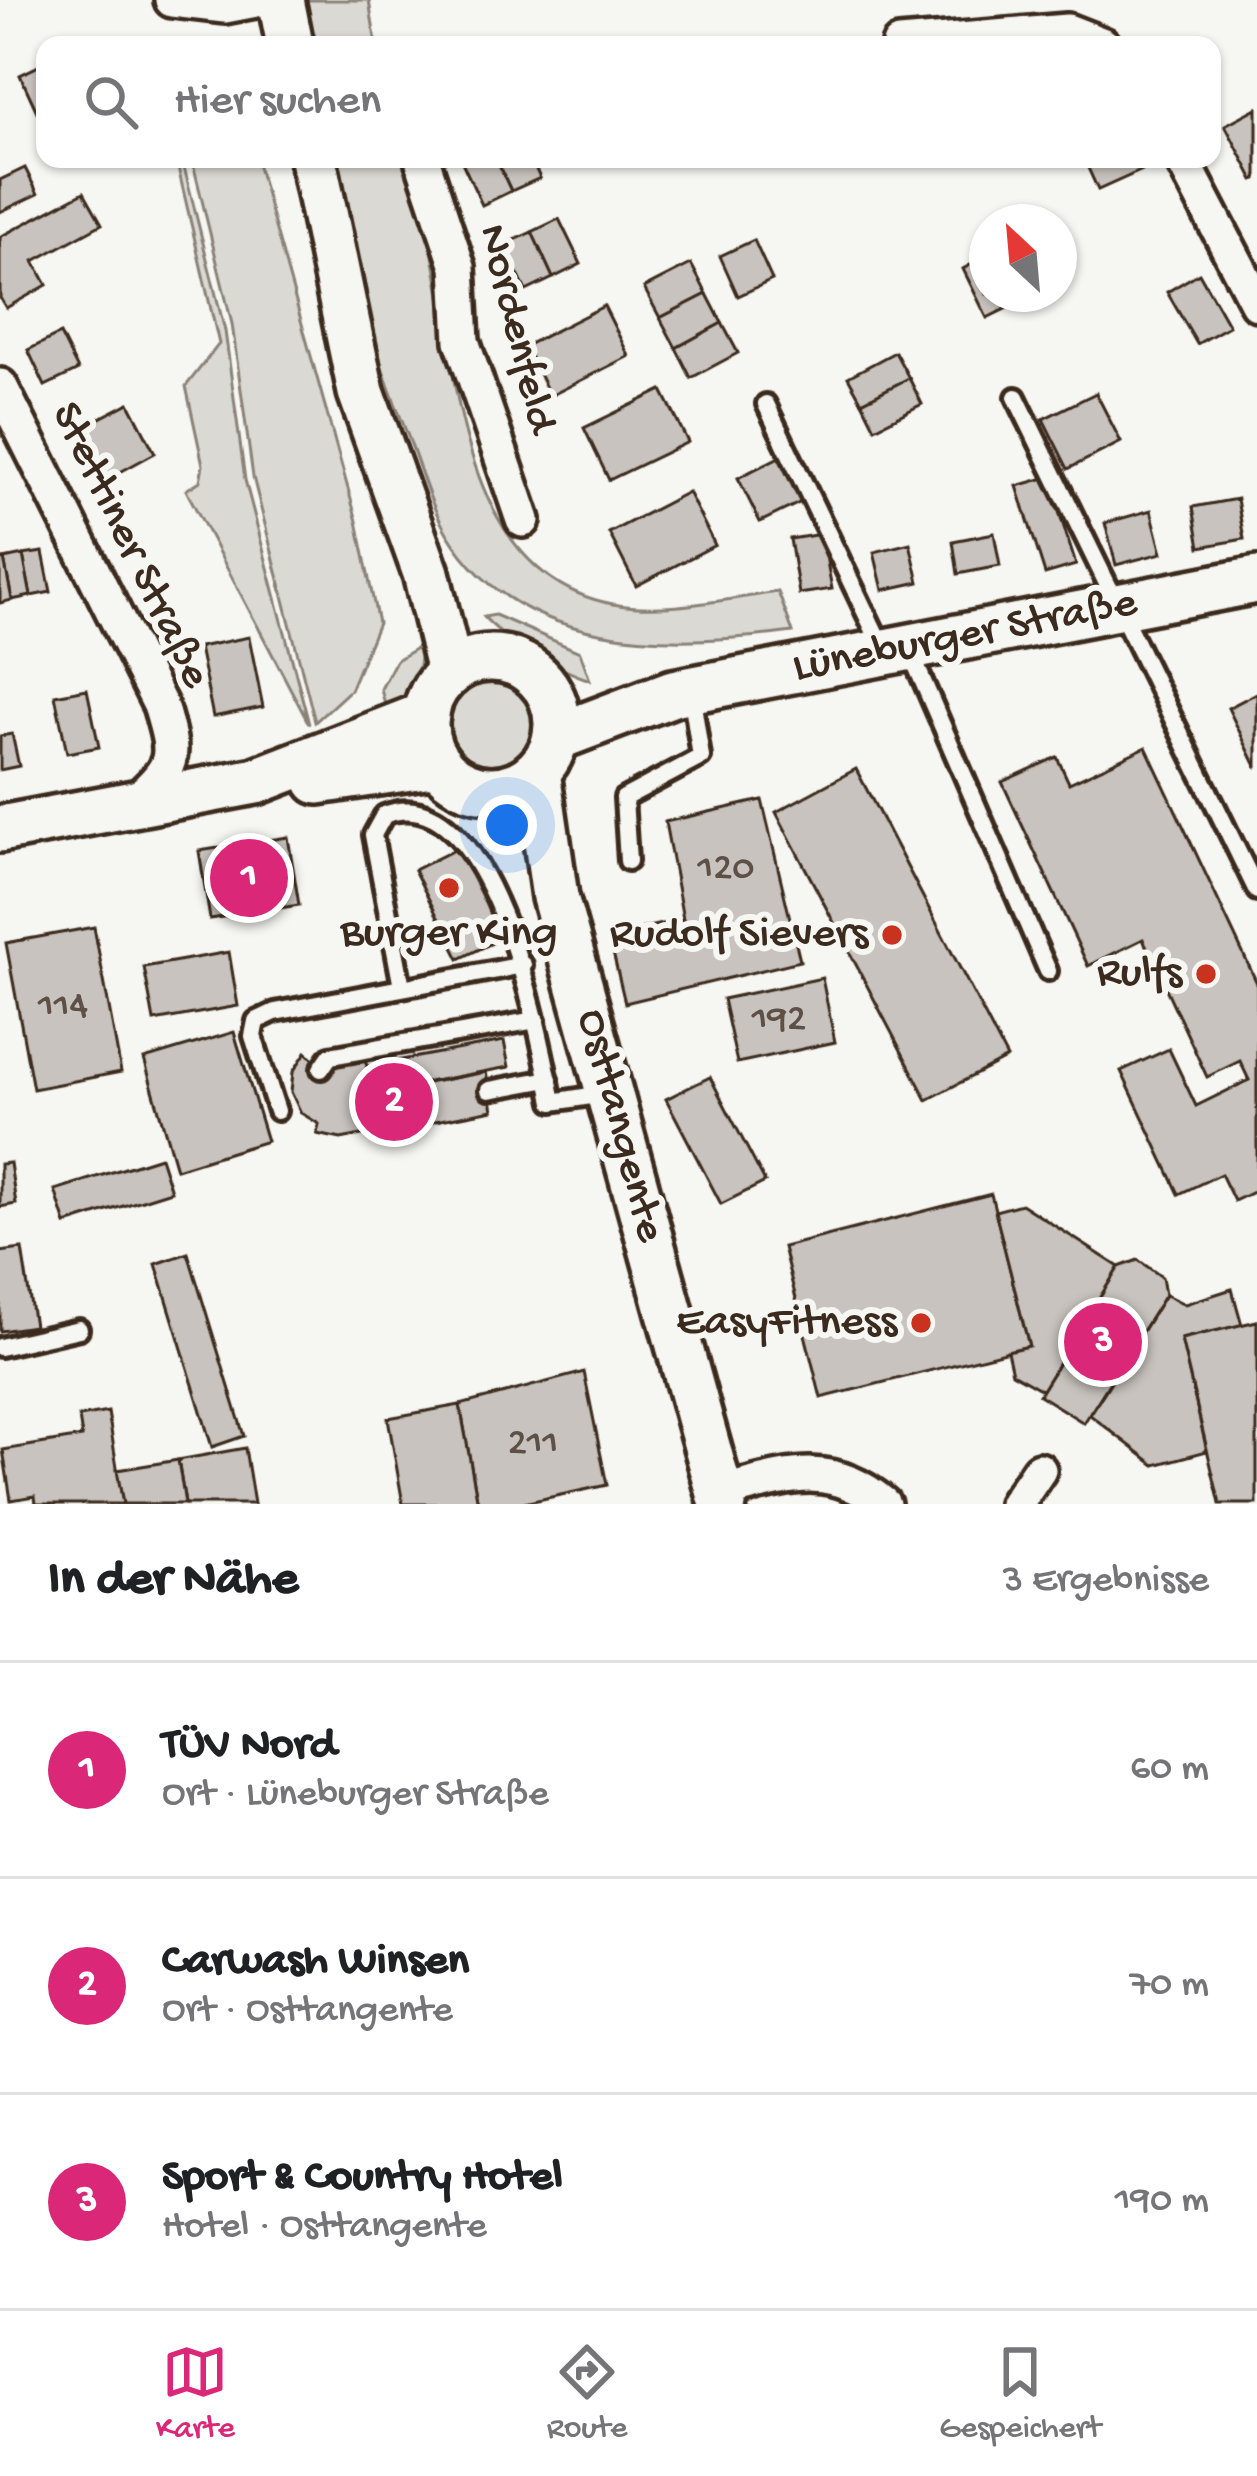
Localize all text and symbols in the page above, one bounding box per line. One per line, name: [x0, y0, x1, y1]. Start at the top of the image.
search box: [36, 36, 1221, 168]
icon: search: [78, 69, 144, 135]
text: Hier suchen: [174, 76, 381, 129]
north arrow: [969, 204, 1077, 312]
street label: Nordenfeld: [464, 219, 567, 442]
street label: Stettiner Straße: [37, 395, 221, 698]
street label: Lüneburger Straße: [789, 578, 1142, 696]
your location: [477, 795, 537, 855]
pin: 1: [210, 833, 288, 923]
house number: 120: [696, 847, 755, 893]
marker: Burger King: [436, 875, 462, 901]
place label: Burger King: [340, 908, 557, 961]
place label: Rudolf Sievers: [610, 909, 869, 962]
marker: Rudolf Sievers: [879, 922, 905, 948]
place label: Rulfs: [1097, 948, 1183, 1001]
marker: Rulfs: [1193, 961, 1219, 987]
house number: 114: [37, 985, 88, 1031]
house number: 192: [751, 998, 806, 1044]
street label: Osttangente: [563, 1004, 676, 1249]
pin: 2: [355, 1057, 433, 1147]
place label: EasyFitness: [676, 1297, 898, 1350]
pin: 3: [1064, 1297, 1142, 1387]
marker: EasyFitness: [908, 1310, 934, 1336]
house number: 211: [508, 1422, 558, 1468]
text: In der Nähe: [48, 1552, 298, 1612]
text: 3 Ergebnisse: [1003, 1559, 1209, 1605]
text: TÜV Nord: [162, 1720, 336, 1773]
text: 1: [79, 1747, 95, 1793]
text: 60 m: [1130, 1747, 1209, 1793]
text: Ort · Lüneburger Straße: [162, 1773, 549, 1819]
text: Carwash Winsen: [162, 1936, 469, 1989]
text: 2: [77, 1963, 97, 2009]
text: 70 m: [1130, 1963, 1209, 2009]
text: Ort · Osttangente: [162, 1989, 453, 2035]
text: Sport & Country Hotel: [162, 2152, 563, 2205]
text: 3: [77, 2179, 97, 2225]
text: 190 m: [1115, 2179, 1209, 2225]
text: Hotel · Osttangente: [162, 2205, 487, 2251]
tab: Karte: [156, 2339, 235, 2449]
tab: Route: [547, 2339, 627, 2449]
tab: Gespeichert: [939, 2339, 1101, 2449]

